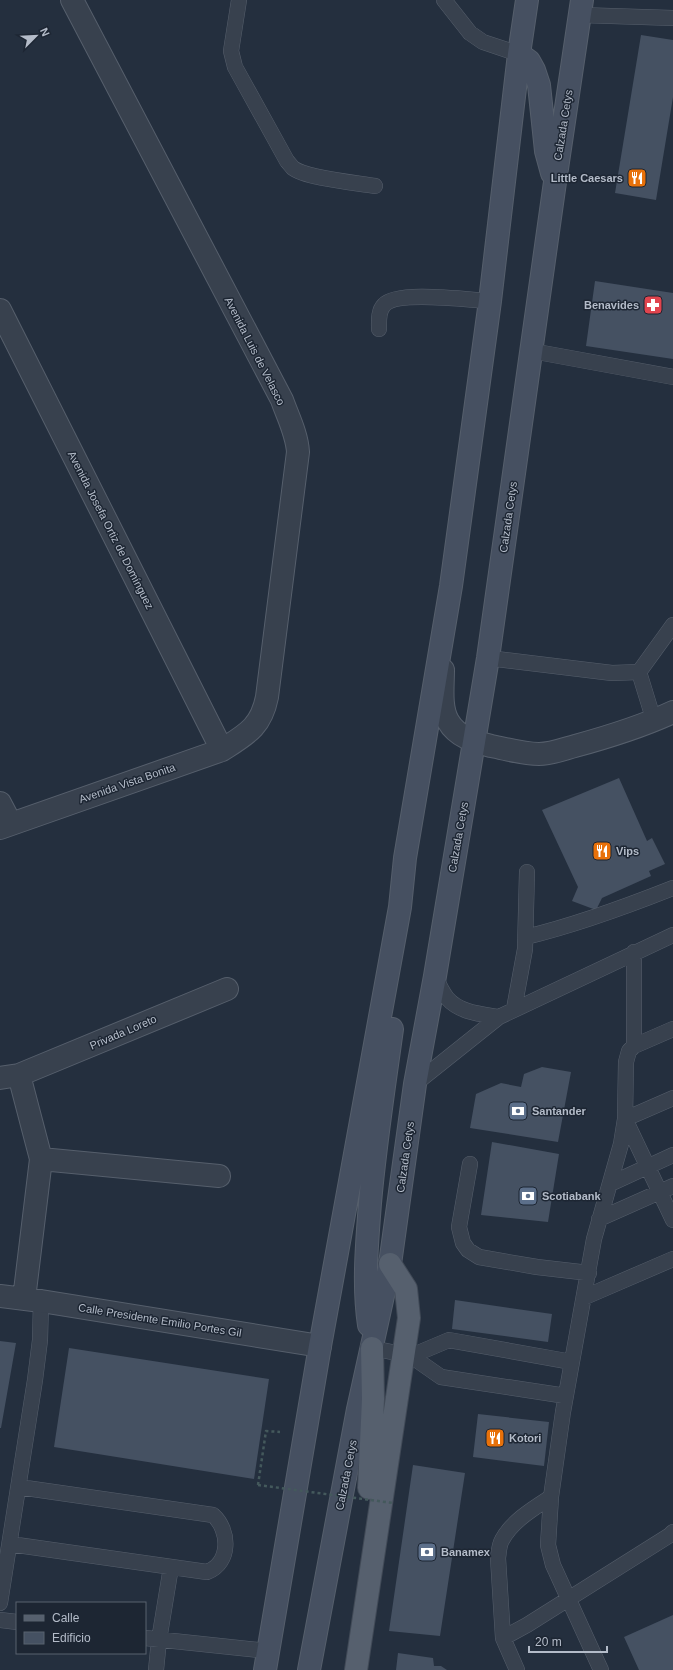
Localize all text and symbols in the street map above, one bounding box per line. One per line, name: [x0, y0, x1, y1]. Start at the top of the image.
north arrow: [16, 16, 56, 56]
text: N: [38, 26, 52, 38]
street label: Calzada Cetys: [551, 88, 575, 161]
restaurant icon: Little Caesars: [626, 167, 648, 189]
place label: Little Caesars: [551, 172, 623, 184]
pharmacy icon: Benavides: [642, 294, 664, 316]
street label: Avenida Luis de Velasco: [222, 295, 288, 407]
place label: Benavides: [584, 299, 639, 311]
street label: Avenida Josefa Ortiz de Domínguez: [66, 449, 156, 611]
street label: Calzada Cetys: [497, 480, 519, 553]
street label: Avenida Vista Bonita: [77, 761, 178, 805]
street label: Calzada Cetys: [446, 800, 470, 873]
restaurant icon: Vips: [591, 840, 613, 862]
place label: Vips: [616, 845, 639, 857]
street label: Privada Loreto: [88, 1012, 158, 1052]
bank icon: Santander: [507, 1100, 529, 1122]
place label: Santander: [532, 1105, 587, 1117]
street label: Calzada Cetys: [394, 1120, 416, 1193]
bank icon: Scotiabank: [517, 1185, 539, 1207]
place label: Scotiabank: [542, 1190, 602, 1202]
street label: Calle Presidente Emilio Portes Gil: [78, 1301, 242, 1339]
restaurant icon: Kotori: [484, 1427, 506, 1449]
place label: Kotori: [509, 1432, 541, 1444]
street label: Calzada Cetys: [333, 1438, 359, 1511]
bank icon: Banamex: [416, 1541, 438, 1563]
place label: Banamex: [441, 1546, 491, 1558]
legend: [16, 1602, 146, 1654]
text: Calle: [52, 1611, 80, 1625]
scale bar: [529, 1628, 607, 1654]
text: Edificio: [52, 1631, 91, 1645]
text: 20 m: [535, 1635, 562, 1649]

